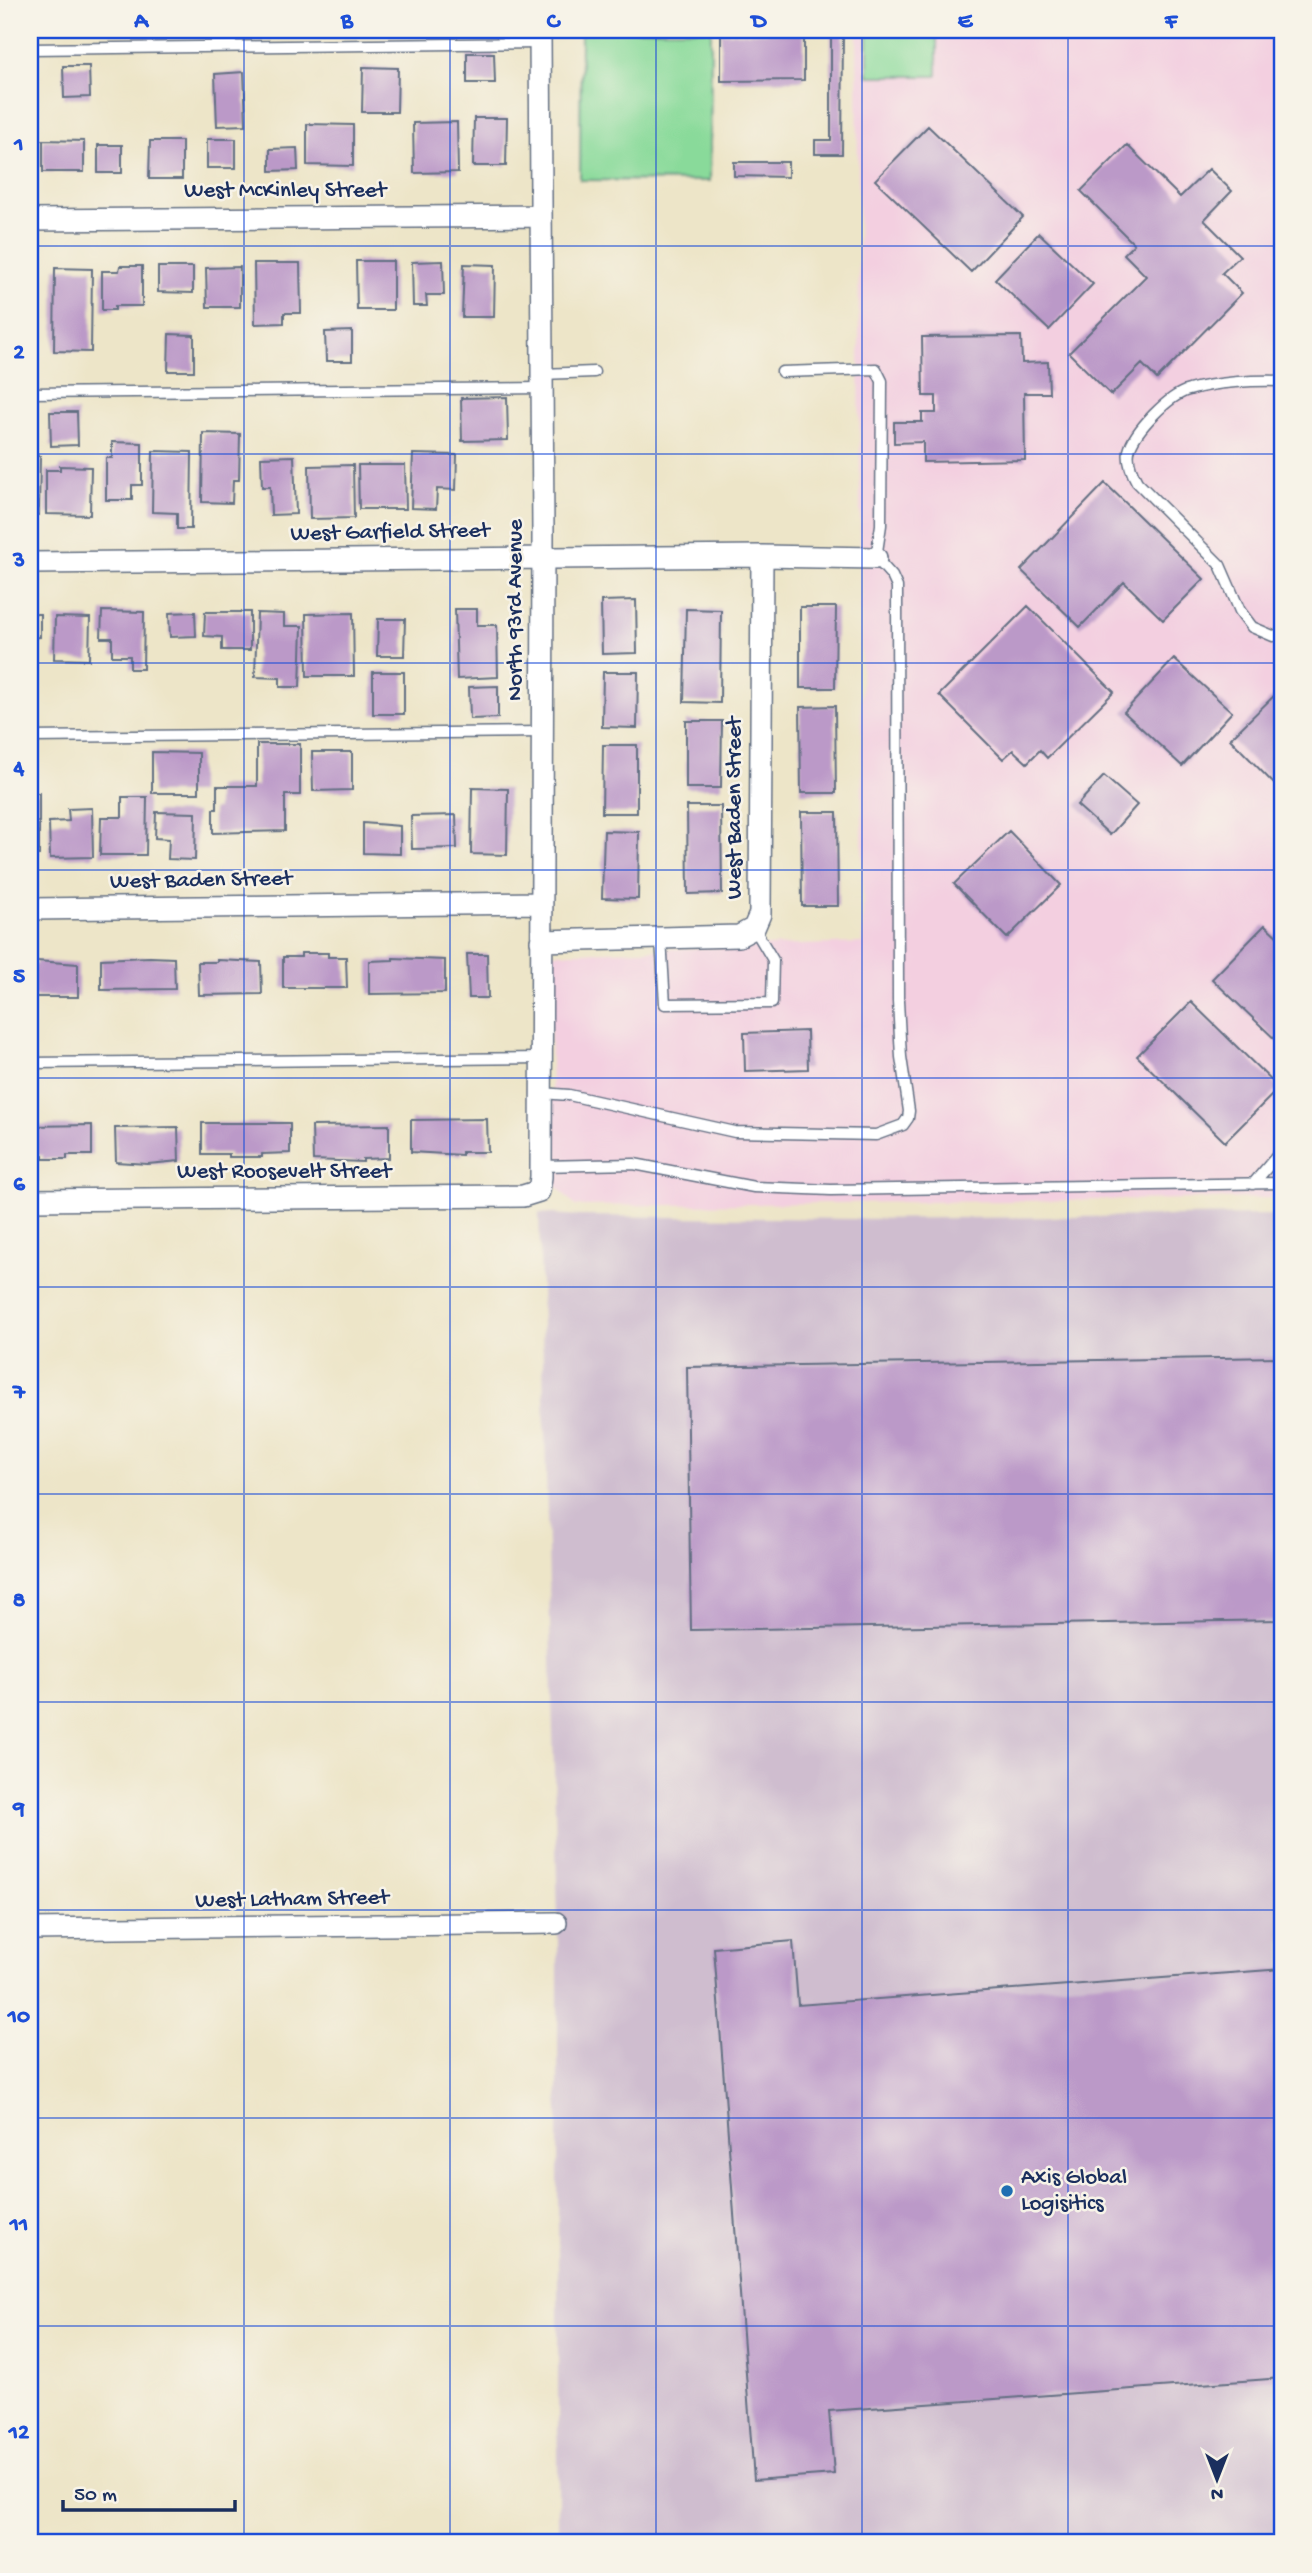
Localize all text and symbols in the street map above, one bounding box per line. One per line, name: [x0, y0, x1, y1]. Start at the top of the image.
text: A: [133, 9, 149, 36]
text: B: [340, 9, 354, 36]
text: C: [547, 9, 562, 36]
text: D: [750, 9, 768, 36]
text: E: [958, 9, 974, 36]
text: F: [1164, 9, 1179, 36]
text: 1: [13, 132, 24, 159]
street label: West McKinley Street: [184, 178, 388, 205]
text: 2: [13, 340, 25, 367]
street label: West Garfield Street: [290, 518, 492, 548]
street label: North 93rd Avenue: [503, 518, 530, 701]
text: 3: [12, 548, 25, 575]
street label: West Baden Street: [722, 715, 749, 899]
text: 4: [13, 756, 25, 783]
street label: West Baden Street: [110, 866, 294, 896]
text: 5: [13, 964, 25, 991]
street label: West Roosevelt Street: [177, 1159, 393, 1186]
text: 6: [13, 1172, 26, 1199]
text: 7: [12, 1380, 26, 1407]
text: 8: [13, 1588, 26, 1615]
text: 9: [12, 1796, 25, 1823]
street label: West Latham Street: [195, 1885, 391, 1915]
text: 10: [7, 2004, 30, 2031]
place label: Axis Global Logisitics: [1021, 2165, 1127, 2218]
marker: Axis Global Logisitics: [999, 2183, 1015, 2199]
text: 11: [9, 2212, 28, 2239]
text: 12: [8, 2420, 30, 2447]
north arrow: [1182, 2444, 1252, 2514]
scale bar: [63, 2468, 234, 2512]
text: N: [1211, 2481, 1223, 2504]
text: 50 m: [74, 2484, 117, 2509]

